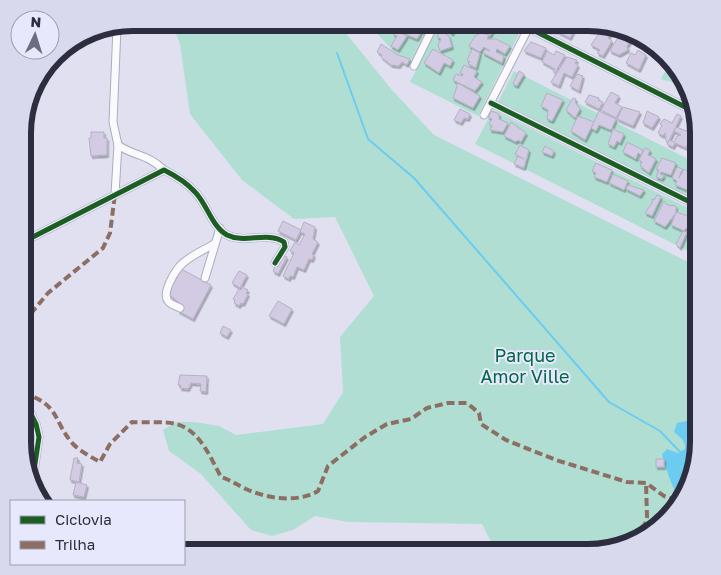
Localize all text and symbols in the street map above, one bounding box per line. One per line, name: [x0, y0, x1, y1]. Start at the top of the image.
north arrow: [10, 10, 60, 60]
text: N: [30, 13, 42, 30]
park label: Parque Amor Ville: [481, 344, 569, 387]
legend: [10, 500, 185, 565]
text: Ciclovia: [55, 510, 112, 528]
text: Trilha: [55, 535, 95, 553]

